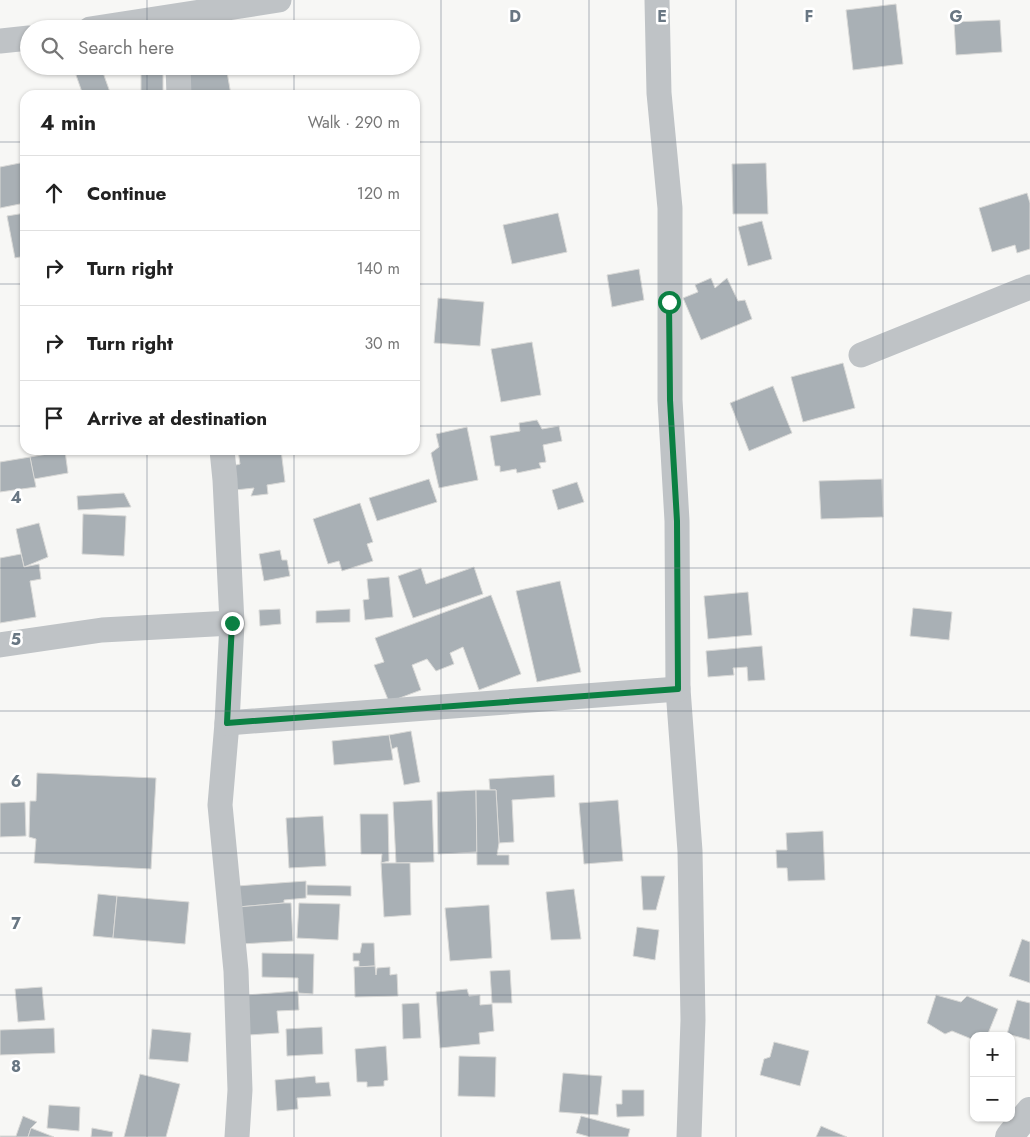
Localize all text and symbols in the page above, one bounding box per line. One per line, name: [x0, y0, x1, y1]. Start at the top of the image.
text: D: [509, 5, 521, 28]
text: E: [657, 5, 667, 28]
text: F: [805, 5, 813, 28]
text: G: [949, 5, 963, 28]
search box: [20, 20, 420, 75]
icon: search: [38, 34, 66, 62]
text: Search here: [78, 34, 174, 61]
text: 4 min: [40, 108, 96, 138]
text: Walk · 290 m: [308, 111, 400, 134]
icon: ahead: [40, 179, 68, 207]
text: Continue: [87, 180, 166, 207]
text: 120 m: [357, 182, 400, 205]
icon: right: [40, 254, 68, 282]
text: Turn right: [87, 255, 173, 282]
text: 140 m: [357, 257, 400, 280]
route start: [658, 291, 681, 314]
icon: right: [40, 329, 68, 357]
text: Turn right: [87, 330, 173, 357]
text: 30 m: [364, 332, 400, 355]
icon: arrive: [40, 404, 68, 432]
text: Arrive at destination: [87, 405, 267, 432]
text: 4: [10, 486, 22, 509]
route end: [221, 612, 244, 635]
text: 5: [11, 628, 21, 651]
text: 6: [11, 770, 21, 793]
text: 7: [11, 912, 21, 935]
map controls: [970, 1032, 1015, 1122]
button: +: [970, 1032, 1015, 1077]
text: 8: [11, 1055, 21, 1078]
button: −: [970, 1077, 1015, 1122]

